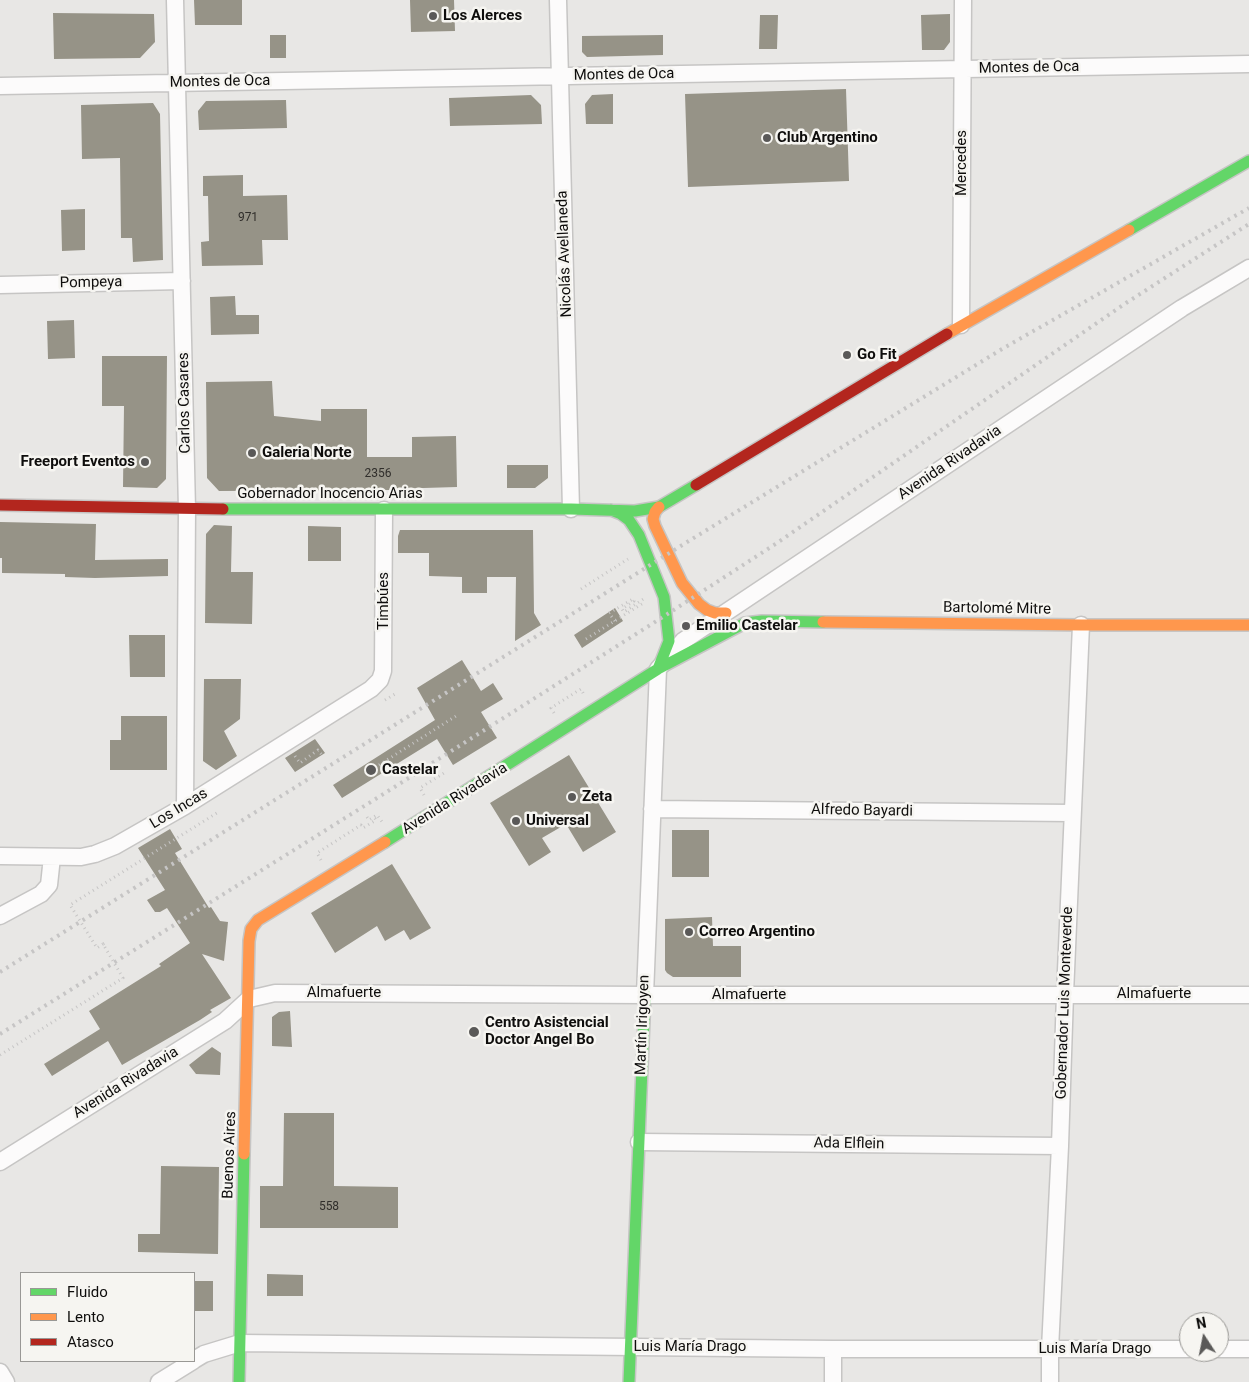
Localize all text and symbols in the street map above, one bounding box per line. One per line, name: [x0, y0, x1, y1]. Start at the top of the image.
place label: Los Alerces: [443, 7, 522, 25]
marker: Los Alerces: [427, 10, 439, 22]
street label: Montes de Oca: [978, 58, 1080, 78]
street label: Montes de Oca: [573, 65, 675, 85]
street label: Montes de Oca: [169, 72, 271, 92]
place label: Club Argentino: [777, 129, 878, 147]
street label: Mercedes: [953, 130, 971, 196]
marker: Club Argentino: [761, 132, 773, 144]
street label: Nicolás Avellaneda: [554, 190, 576, 318]
house number: 971: [238, 211, 258, 225]
street label: Pompeya: [60, 273, 122, 293]
place label: Go Fit: [857, 346, 897, 364]
marker: Go Fit: [841, 349, 853, 361]
street label: Carlos Casares: [175, 352, 195, 454]
street label: Avenida Rivadavia: [895, 422, 1005, 504]
place label: Galeria Norte: [262, 444, 352, 462]
marker: Galeria Norte: [246, 447, 258, 459]
place label: Freeport Eventos: [21, 453, 135, 471]
marker: Freeport Eventos: [139, 456, 151, 468]
house number: 2356: [365, 467, 391, 481]
street label: Gobernador Inocencio Arias: [237, 485, 423, 503]
street label: Timbúes: [375, 572, 393, 630]
street label: Bartolomé Mitre: [943, 599, 1051, 619]
place label: Emilio Castelar: [696, 617, 798, 635]
marker: Emilio Castelar: [680, 620, 692, 632]
street label: Avenida Rivadavia: [399, 759, 511, 839]
place label: Castelar: [382, 761, 438, 779]
marker: Castelar: [364, 763, 378, 777]
street label: Los Incas: [147, 785, 211, 833]
place label: Zeta: [582, 788, 612, 806]
marker: Zeta: [566, 791, 578, 803]
street label: Alfredo Bayardi: [811, 801, 913, 821]
place label: Universal: [526, 812, 589, 830]
marker: Universal: [510, 815, 522, 827]
street label: Gobernador Luis Monteverde: [1053, 906, 1077, 1100]
place label: Correo Argentino: [699, 923, 815, 941]
marker: Correo Argentino: [683, 926, 695, 938]
street label: Martín Irigoyen: [632, 975, 654, 1075]
street label: Almafuerte: [307, 984, 381, 1002]
street label: Almafuerte: [1117, 985, 1191, 1003]
street label: Almafuerte: [712, 986, 786, 1004]
place label: Centro Asistencial Doctor Angel Bo: [485, 1014, 609, 1049]
marker: Centro Asistencial Doctor Angel Bo: [467, 1025, 481, 1039]
street label: Avenida Rivadavia: [70, 1043, 182, 1123]
street label: Buenos Aires: [219, 1111, 241, 1199]
street label: Ada Elflein: [813, 1134, 885, 1154]
house number: 558: [319, 1200, 339, 1214]
legend: [20, 1272, 195, 1362]
text: Fluido: [67, 1283, 108, 1301]
text: Lento: [67, 1308, 105, 1326]
north arrow: [1179, 1312, 1229, 1362]
text: N: [1195, 1314, 1208, 1332]
text: Atasco: [67, 1333, 114, 1351]
street label: Luis María Drago: [634, 1338, 746, 1356]
street label: Luis María Drago: [1039, 1340, 1151, 1358]

